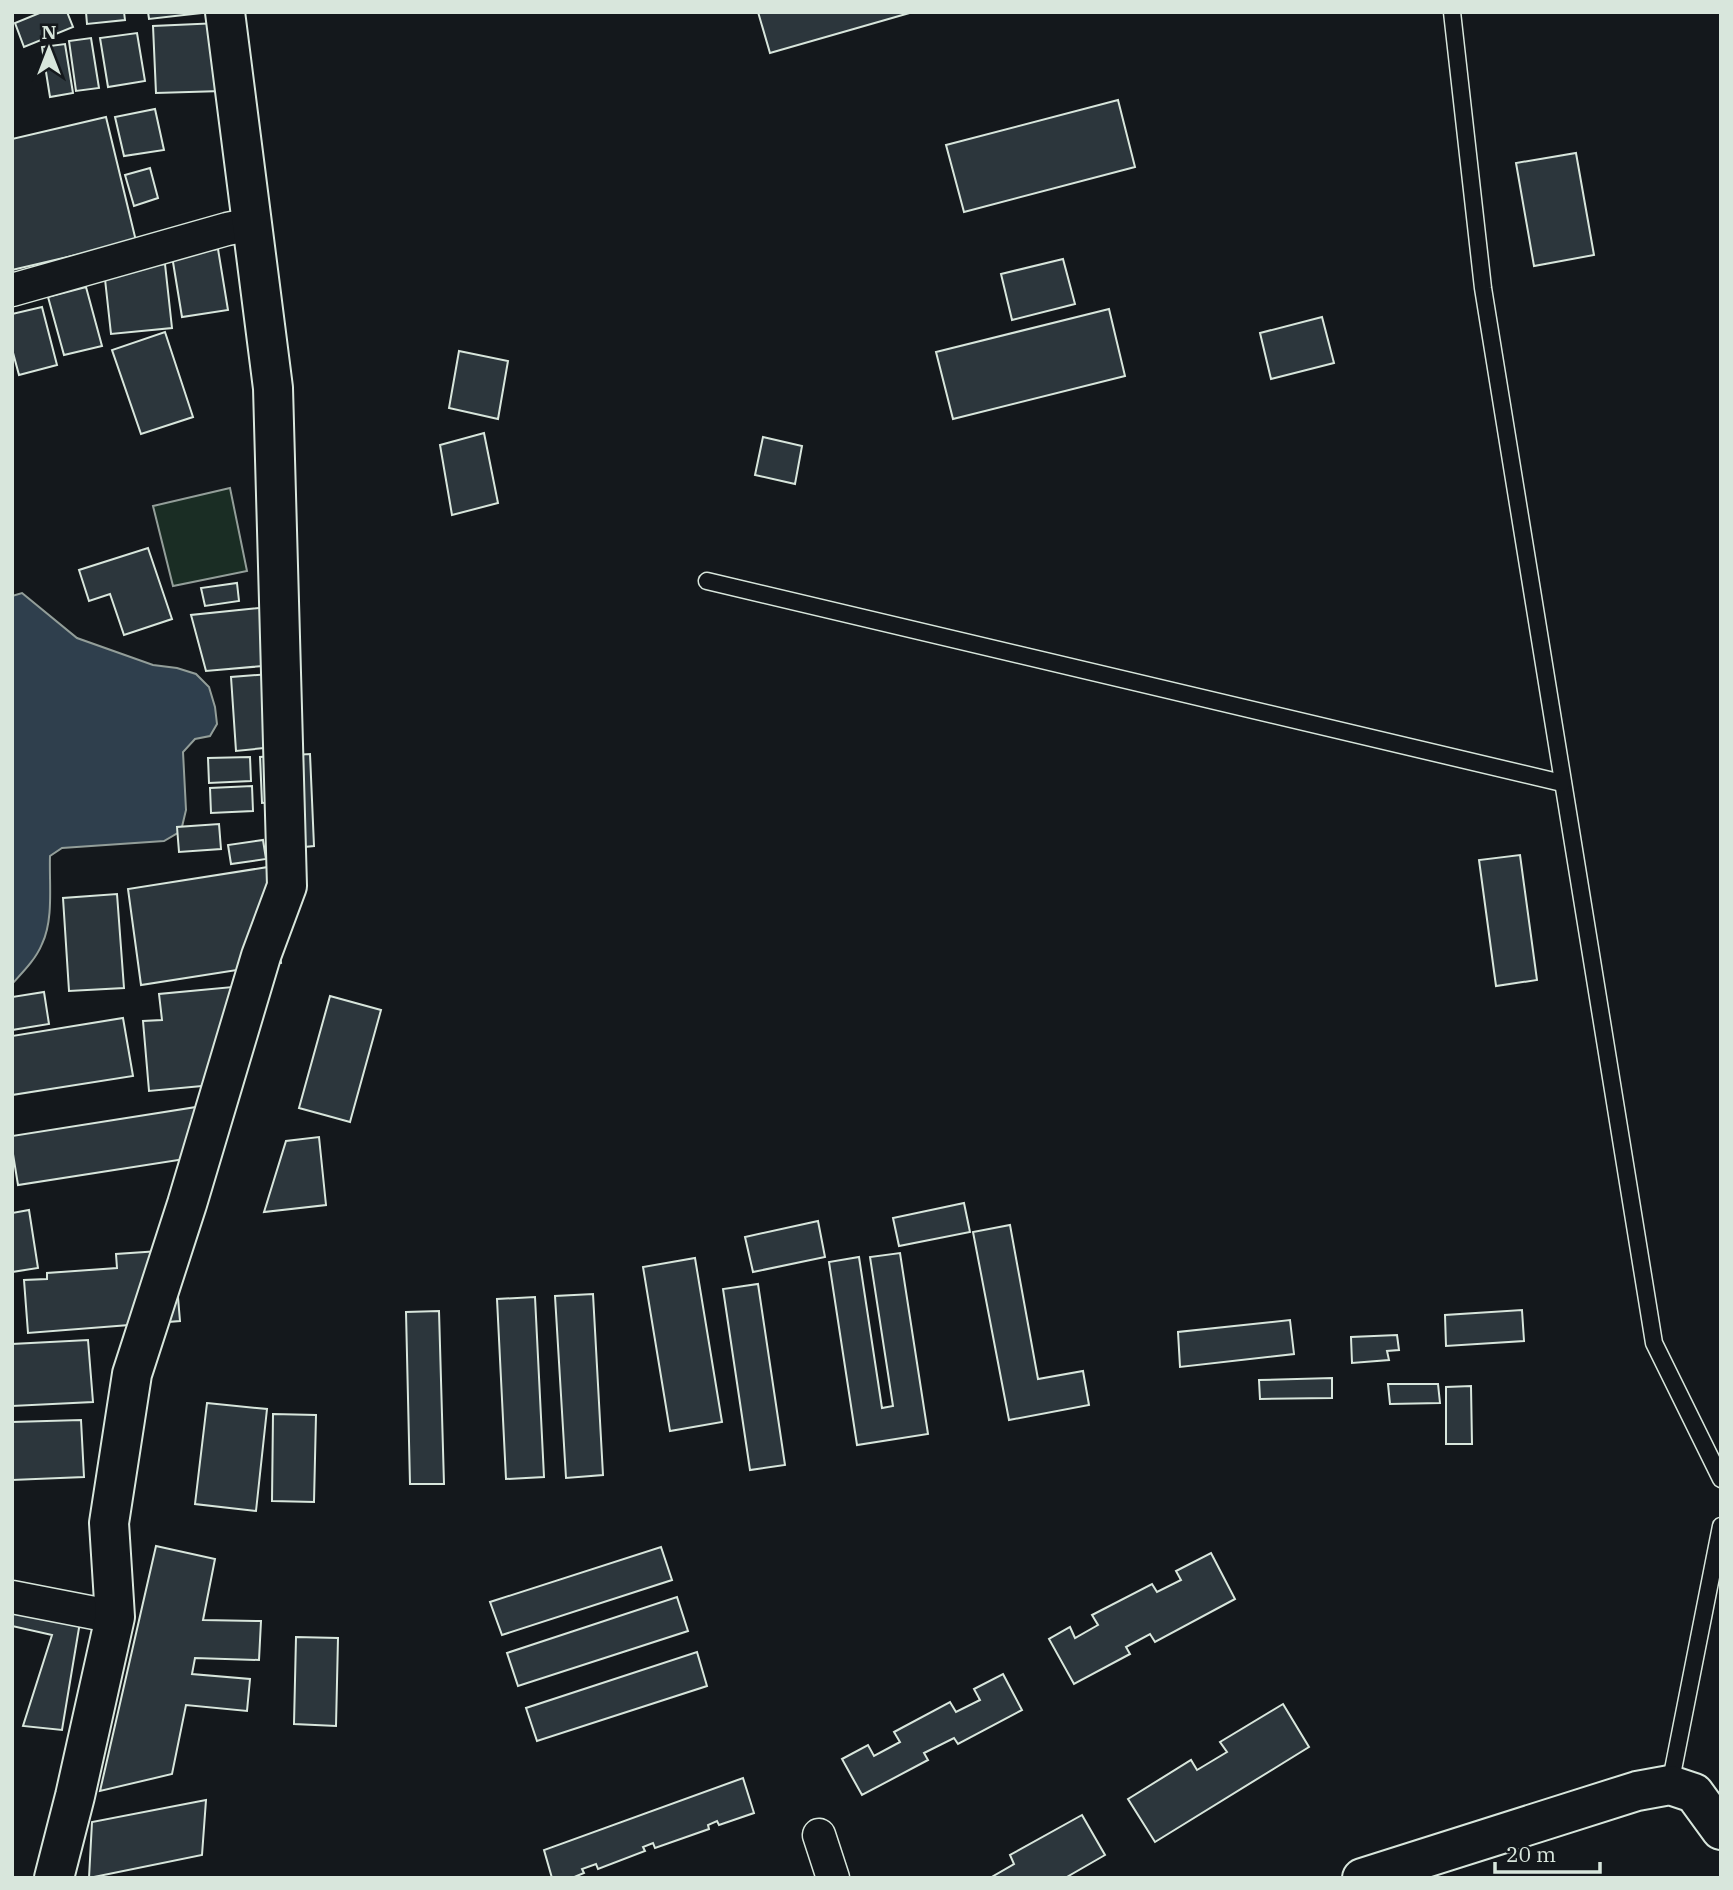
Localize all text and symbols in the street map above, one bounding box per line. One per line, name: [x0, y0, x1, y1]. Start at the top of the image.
north arrow: [14, 14, 84, 84]
text: N: [41, 20, 57, 44]
scale bar: [1495, 1830, 1600, 1874]
text: 20 m: [1506, 1840, 1556, 1868]

